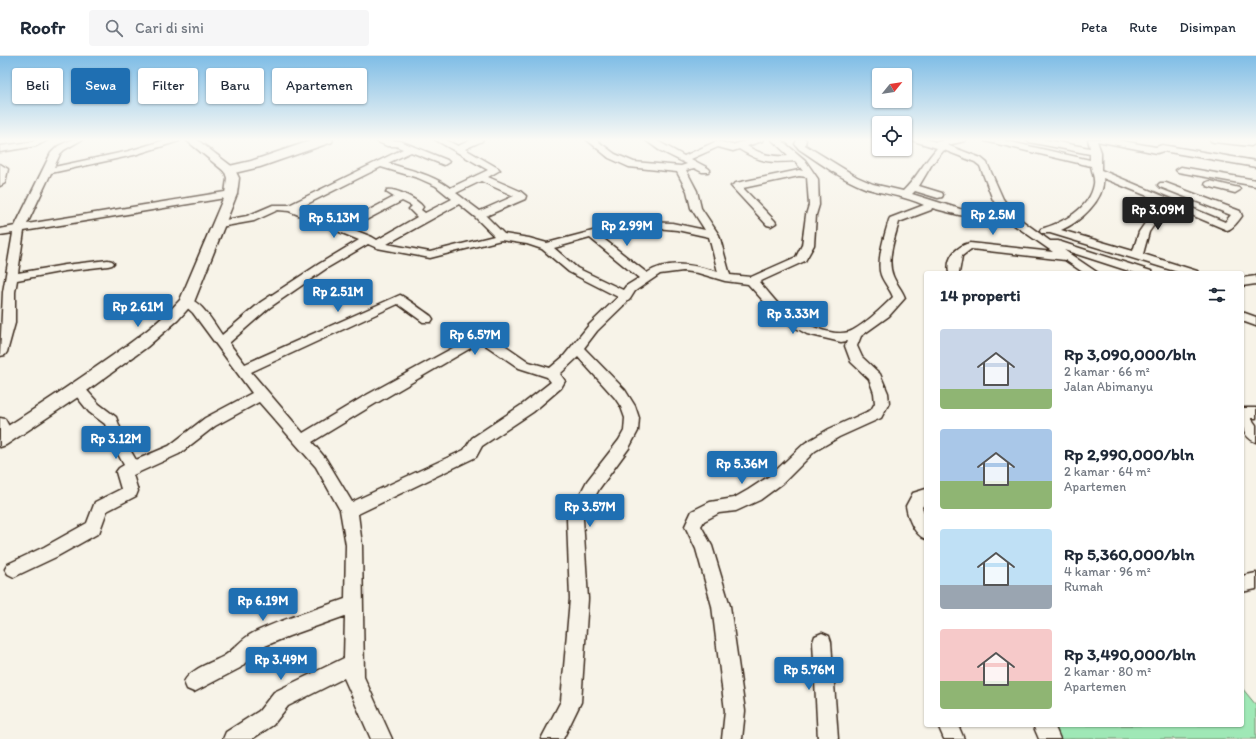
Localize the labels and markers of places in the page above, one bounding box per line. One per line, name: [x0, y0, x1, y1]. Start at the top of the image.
pin: Rp 3.09M: [1117, 197, 1199, 231]
pin: Rp 2.5M: [956, 202, 1030, 236]
pin: Rp 5.13M: [293, 205, 375, 239]
pin: Rp 2.99M: [586, 213, 668, 247]
pin: Rp 2.51M: [297, 279, 379, 313]
pin: Rp 2.61M: [97, 294, 179, 328]
pin: Rp 3.33M: [752, 301, 834, 335]
pin: Rp 6.57M: [434, 322, 516, 356]
pin: Rp 3.12M: [75, 426, 157, 460]
pin: Rp 5.36M: [701, 451, 783, 485]
pin: Rp 3.57M: [549, 494, 631, 528]
pin: Rp 6.19M: [222, 588, 304, 622]
pin: Rp 3.49M: [240, 647, 322, 681]
pin: Rp 5.76M: [768, 657, 850, 691]

